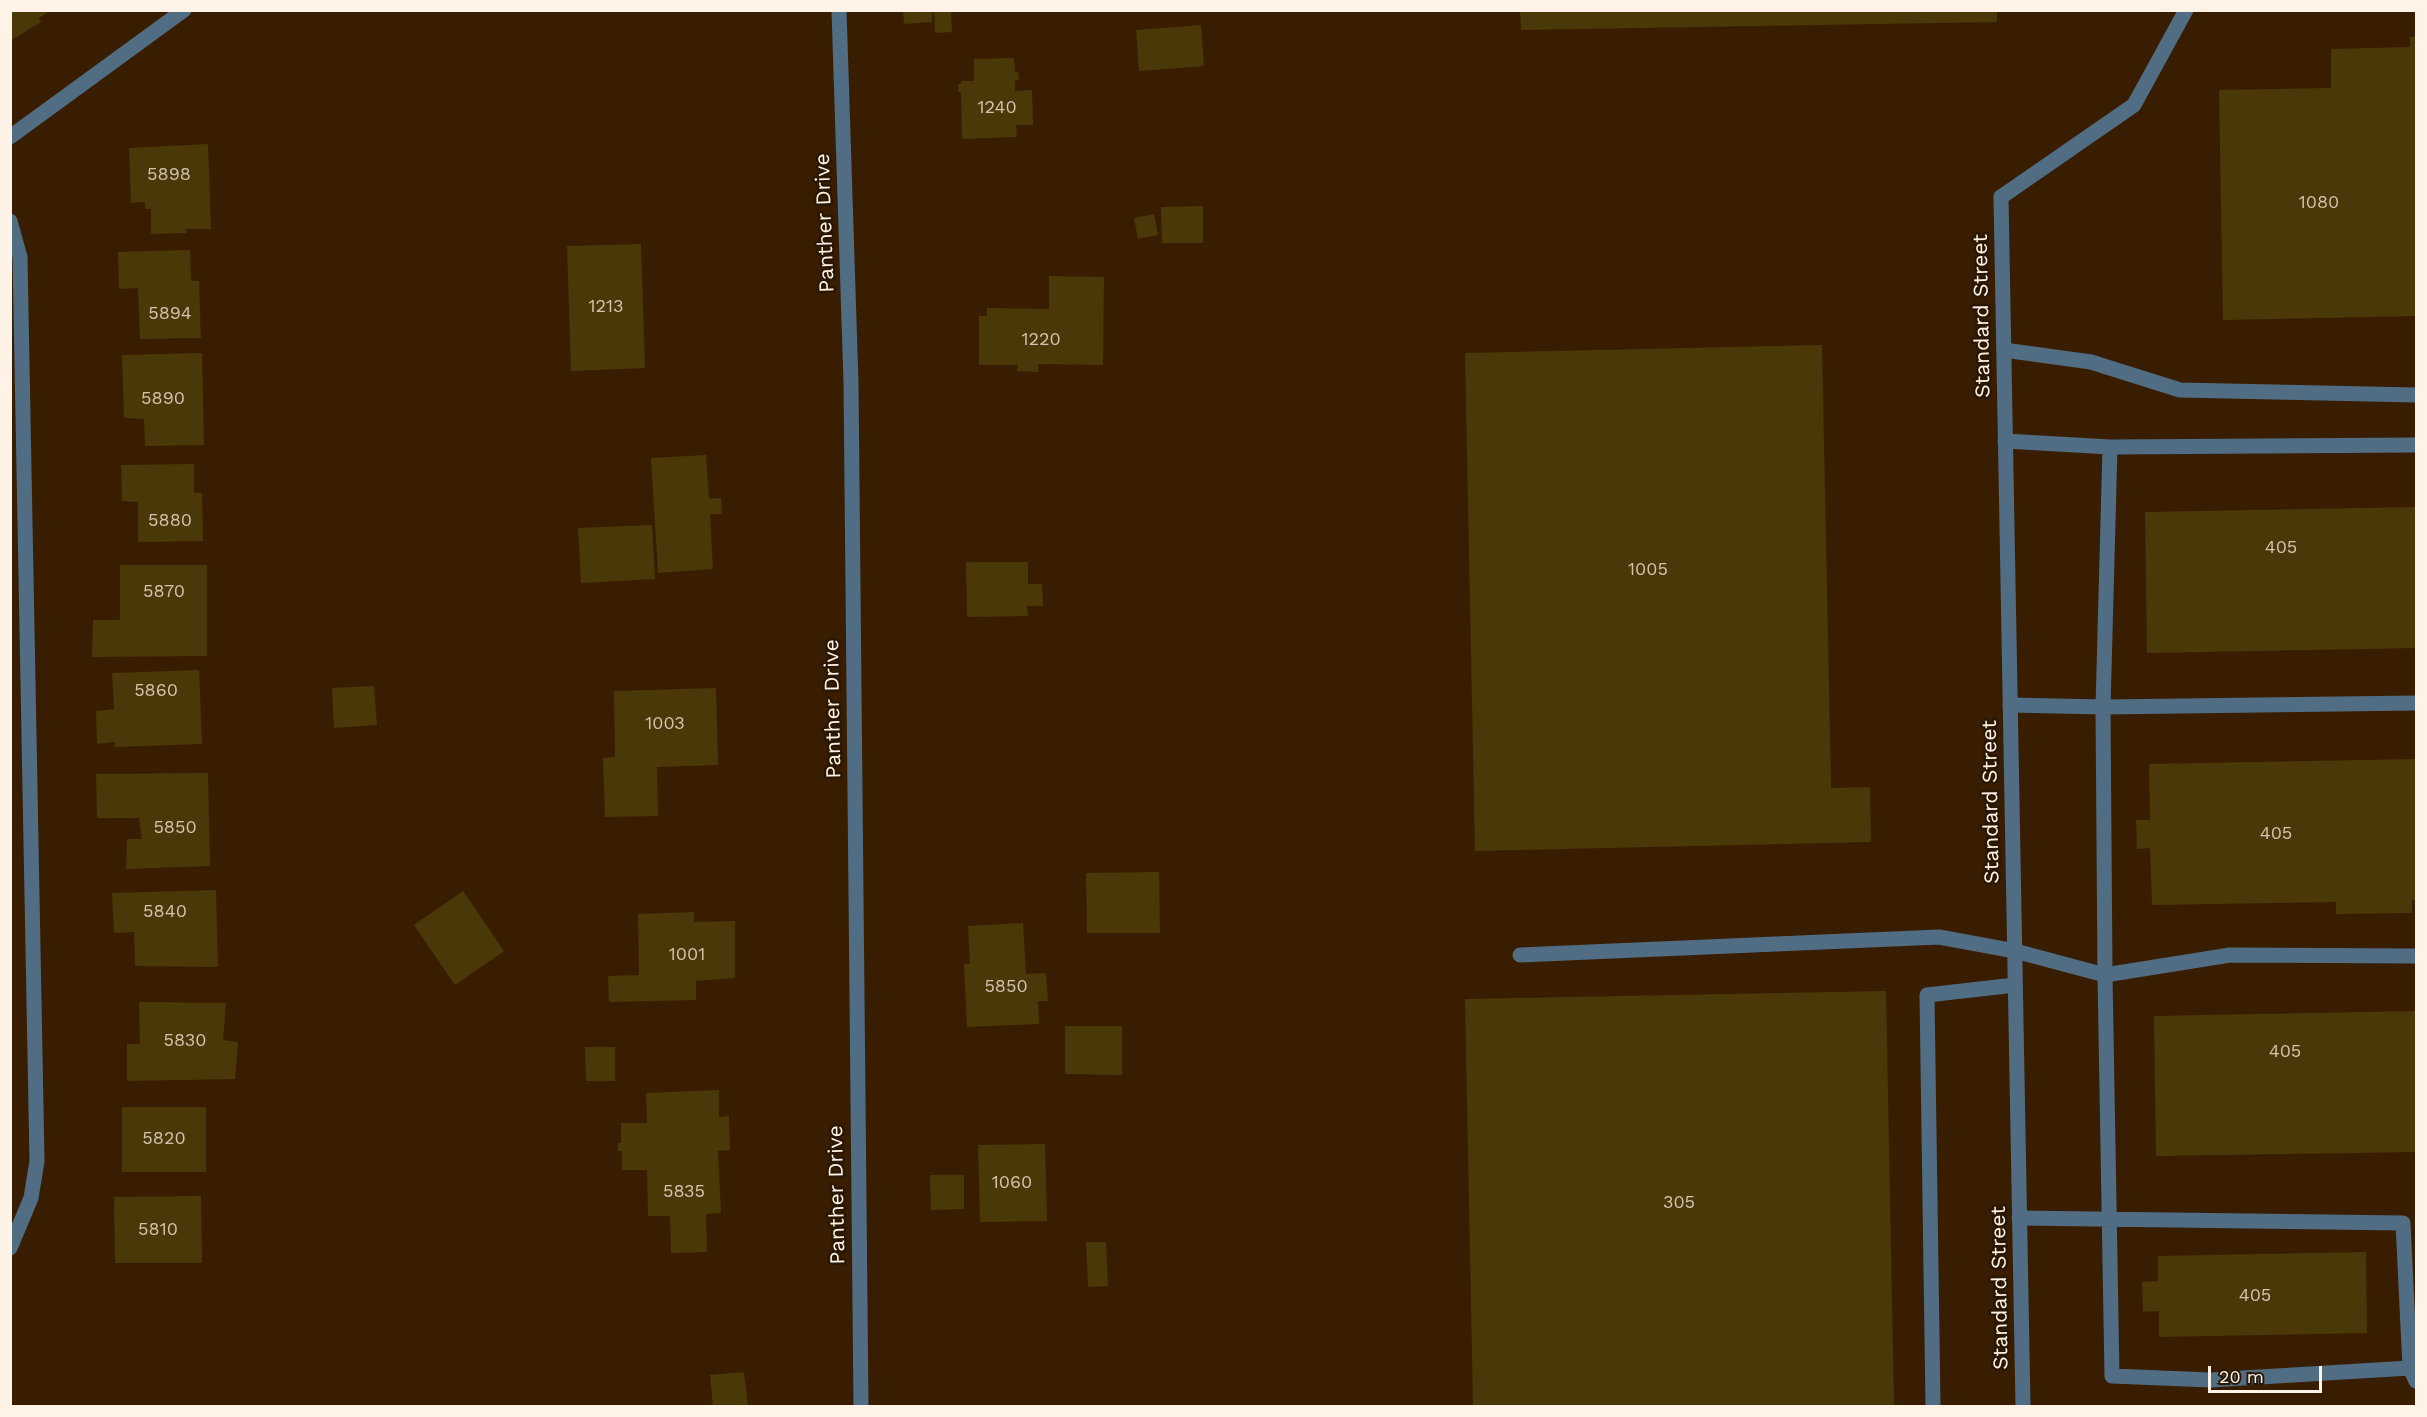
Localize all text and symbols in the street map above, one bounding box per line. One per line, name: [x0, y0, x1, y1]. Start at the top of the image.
house number: 1240: [977, 97, 1017, 119]
street label: Panther Drive: [810, 153, 840, 293]
house number: 5898: [147, 164, 191, 186]
house number: 1080: [2299, 192, 2339, 214]
street label: Standard Street: [1968, 234, 1996, 398]
house number: 1213: [588, 296, 624, 318]
house number: 5894: [148, 303, 192, 325]
house number: 1220: [1021, 329, 1061, 351]
house number: 5890: [141, 388, 185, 410]
house number: 5880: [148, 510, 192, 532]
house number: 405: [2265, 537, 2297, 559]
house number: 1005: [1628, 559, 1668, 581]
house number: 5870: [143, 581, 185, 603]
street label: Panther Drive: [819, 639, 847, 779]
house number: 5860: [134, 680, 178, 702]
house number: 1003: [645, 713, 685, 735]
street label: Standard Street: [1977, 720, 2005, 884]
house number: 5850: [153, 817, 197, 839]
house number: 405: [2260, 823, 2292, 845]
house number: 5840: [143, 901, 187, 923]
house number: 1001: [669, 944, 705, 966]
house number: 5850: [984, 976, 1028, 998]
house number: 5830: [164, 1030, 206, 1052]
house number: 405: [2269, 1041, 2301, 1063]
street label: Panther Drive: [823, 1125, 851, 1265]
house number: 5820: [142, 1128, 186, 1150]
house number: 1060: [992, 1172, 1032, 1194]
house number: 5835: [663, 1181, 705, 1203]
house number: 305: [1663, 1192, 1695, 1214]
street label: Standard Street: [1986, 1206, 2014, 1370]
house number: 5810: [138, 1219, 178, 1241]
house number: 405: [2239, 1285, 2271, 1307]
scale bar: [2211, 1354, 2325, 1392]
text: 20 m: [2219, 1366, 2264, 1387]

